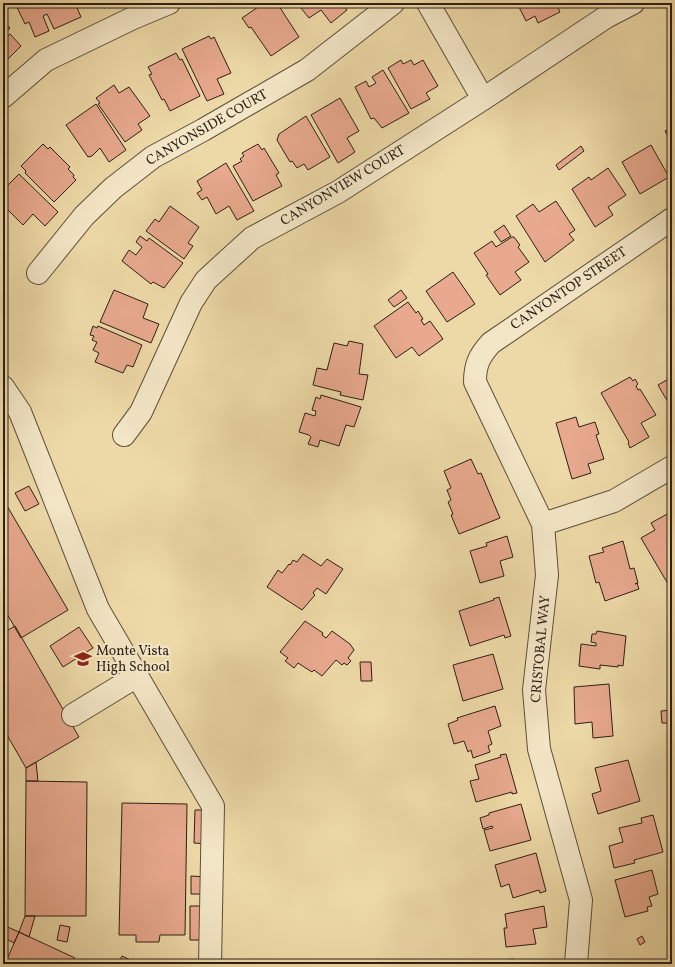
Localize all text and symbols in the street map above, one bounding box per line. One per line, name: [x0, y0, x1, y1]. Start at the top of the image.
street label: CANYONSIDE COURT: [143, 85, 271, 171]
street label: CANYONVIEW COURT: [277, 141, 409, 231]
street label: CANYONTOP STREET: [507, 243, 631, 335]
street label: CRISTOBAL WAY: [527, 594, 555, 703]
place label: Monte Vista High School: [96, 642, 170, 677]
school or university icon: Monte Vista High School: [73, 649, 93, 669]

